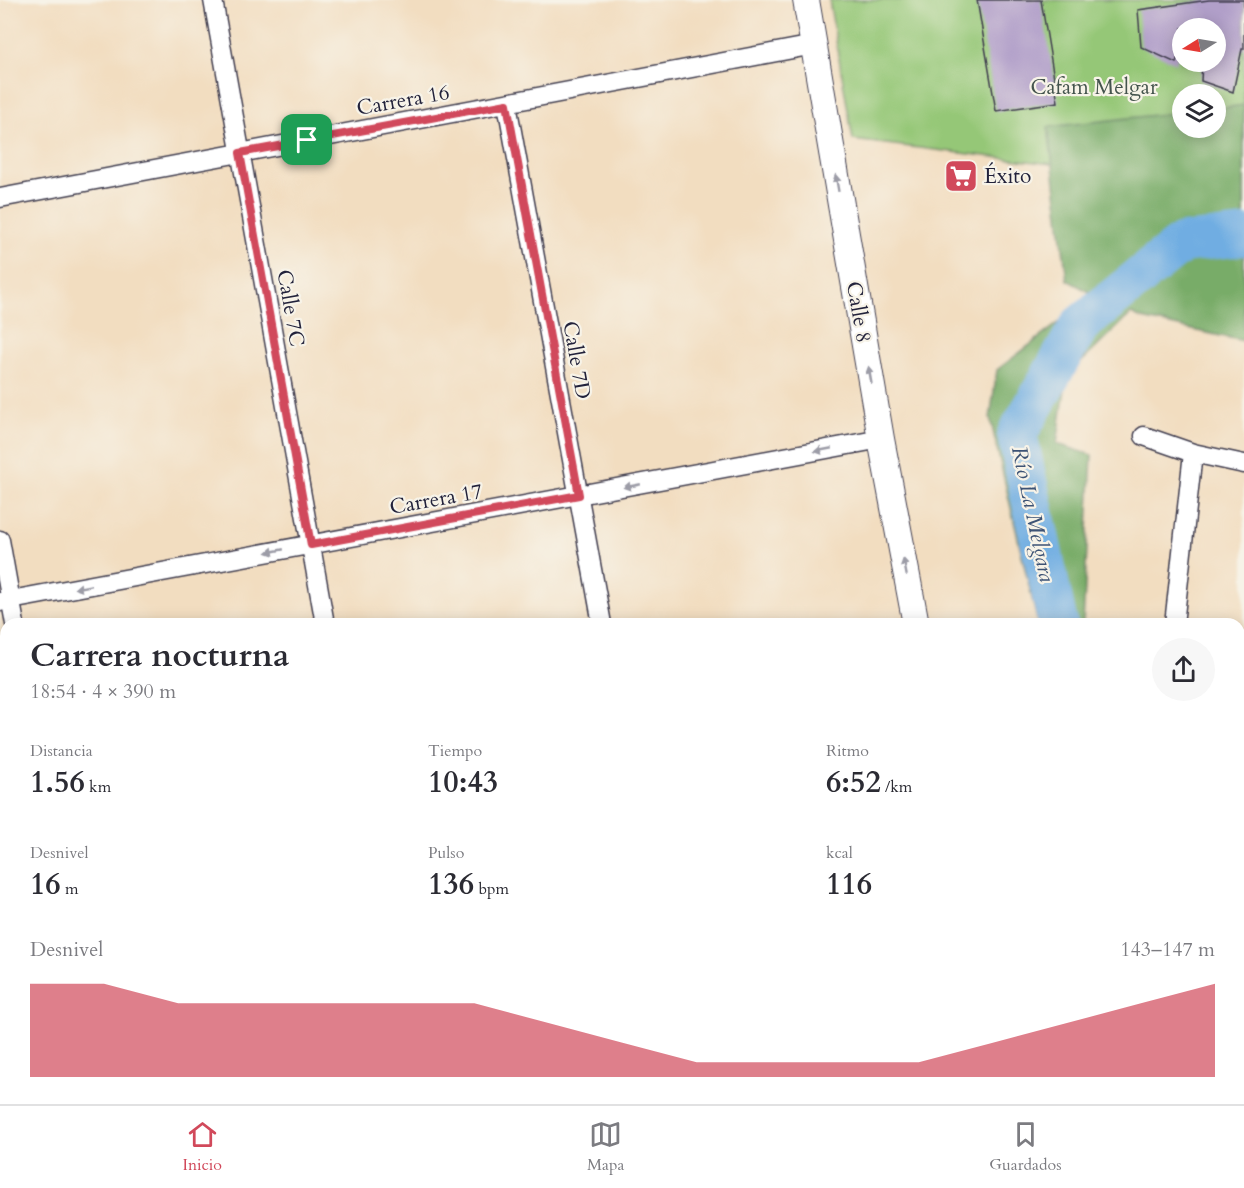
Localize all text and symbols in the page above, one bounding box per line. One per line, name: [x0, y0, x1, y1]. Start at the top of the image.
north arrow: [1172, 18, 1226, 72]
map controls: [1172, 18, 1226, 138]
park label: Cafam Melgar: [1030, 73, 1158, 102]
street label: Carrera 16: [354, 78, 452, 123]
button: layers: [1172, 84, 1226, 138]
pin: [281, 114, 332, 165]
icon: arrive: [290, 123, 323, 156]
supermarket icon: Éxito: [943, 158, 979, 194]
place label: Éxito: [984, 162, 1031, 191]
one-way arrow: [832, 173, 841, 192]
street label: Calle 7C: [269, 267, 312, 349]
street label: Calle 8: [839, 279, 878, 345]
street label: Calle 7D: [555, 319, 598, 401]
one-way arrow: [865, 365, 874, 384]
water label: Río La Melgara: [1004, 444, 1062, 585]
one-way arrow: [814, 446, 833, 455]
street label: Carrera 17: [387, 477, 485, 522]
one-way arrow: [622, 481, 641, 490]
one-way arrow: [265, 547, 284, 556]
one-way arrow: [900, 557, 909, 576]
one-way arrow: [73, 583, 92, 592]
text: Carrera nocturna: [30, 633, 289, 678]
button: share: [1152, 638, 1215, 701]
text: 18:54 · 4 × 390 m: [30, 678, 176, 705]
text: Distancia: [30, 740, 93, 762]
text: Tiempo: [428, 740, 482, 762]
text: Ritmo: [826, 740, 869, 762]
text: 1.56: [30, 762, 85, 803]
text: 10:43: [428, 762, 498, 803]
text: 6:52: [826, 762, 881, 803]
text: km: [85, 776, 111, 798]
text: /km: [881, 776, 912, 798]
text: Desnivel: [30, 842, 89, 864]
text: Pulso: [428, 842, 464, 864]
text: kcal: [826, 842, 853, 864]
text: 16: [30, 864, 61, 905]
text: 136: [428, 864, 474, 905]
text: 116: [826, 864, 872, 905]
text: m: [61, 878, 79, 900]
text: bpm: [474, 878, 509, 900]
text: Desnivel: [30, 936, 103, 963]
text: 143–147 m: [1120, 936, 1215, 963]
tab: Inicio: [182, 1118, 222, 1176]
tab: Mapa: [587, 1118, 624, 1176]
tab: Guardados: [989, 1118, 1061, 1176]

